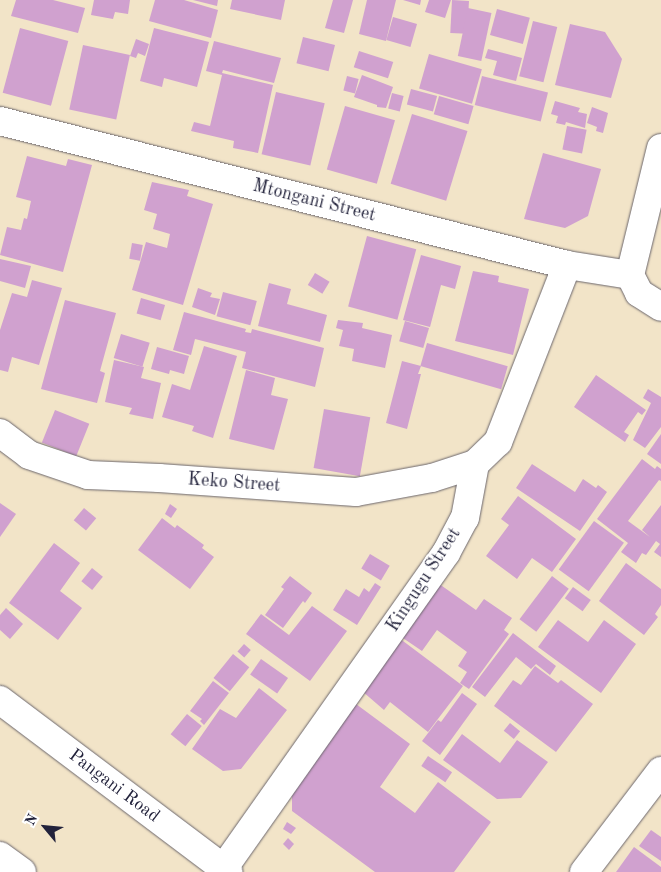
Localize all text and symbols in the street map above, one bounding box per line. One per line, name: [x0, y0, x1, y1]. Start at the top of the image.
street label: Mtongani Street: [250, 175, 378, 227]
street label: Keko Street: [187, 469, 281, 497]
street label: Kingugu Street: [382, 524, 466, 636]
street label: Pangani Road: [64, 745, 164, 827]
north arrow: [20, 802, 70, 852]
text: N: [23, 812, 40, 828]

